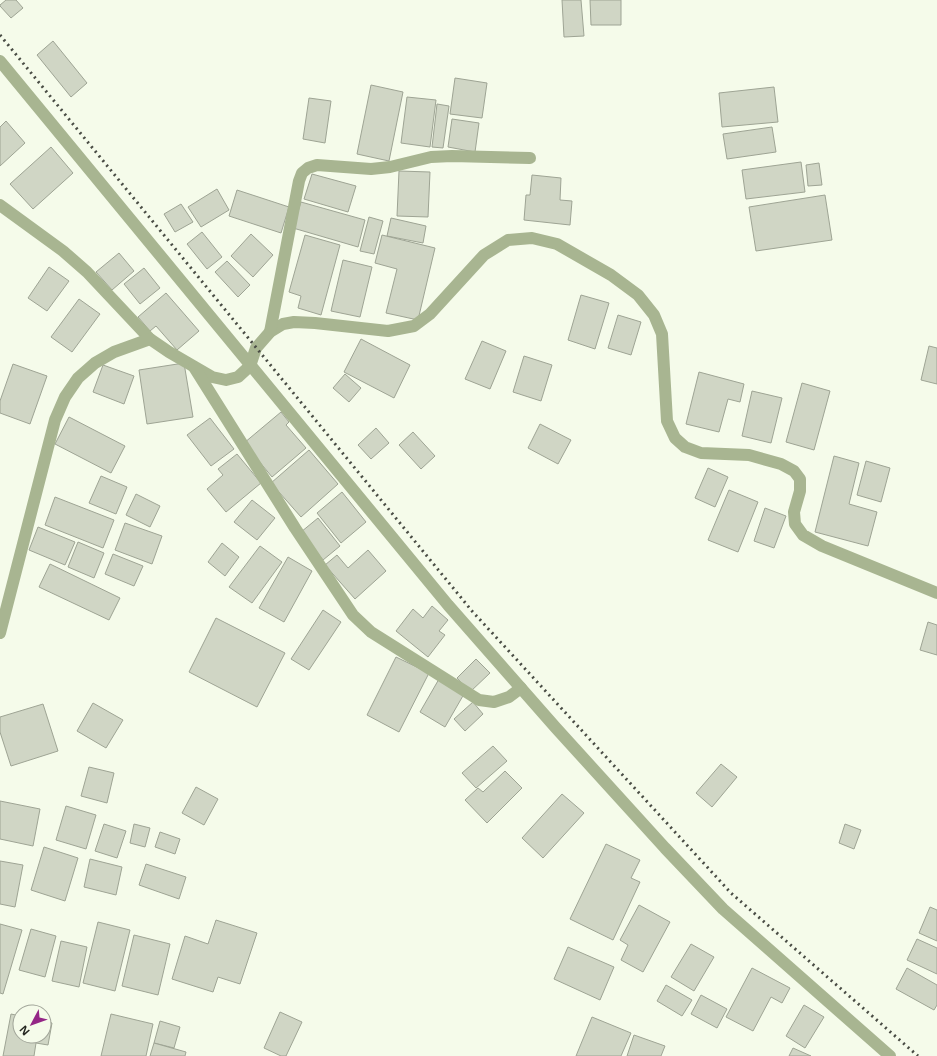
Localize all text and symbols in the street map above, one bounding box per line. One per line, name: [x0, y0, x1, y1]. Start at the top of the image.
north arrow: [12, 1004, 52, 1044]
text: N: [15, 1023, 33, 1039]

